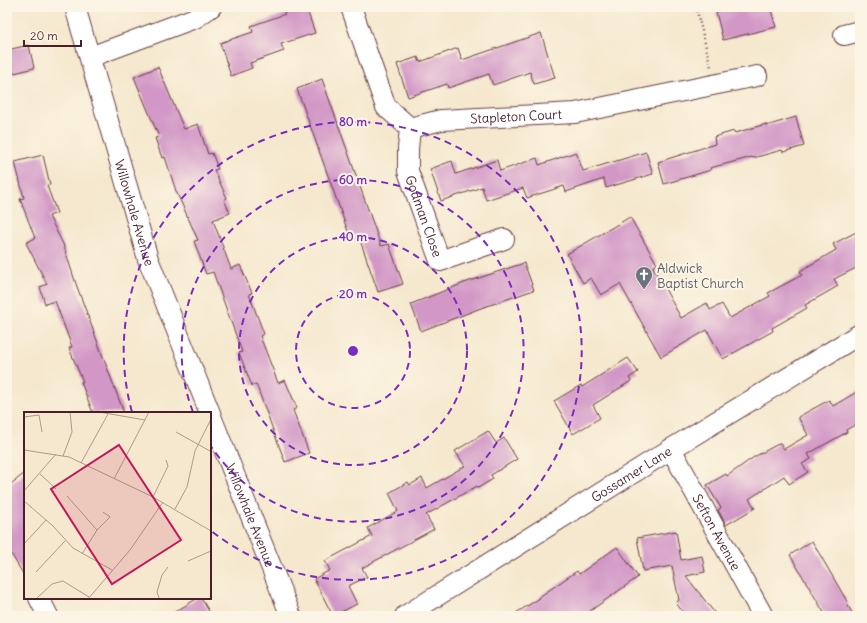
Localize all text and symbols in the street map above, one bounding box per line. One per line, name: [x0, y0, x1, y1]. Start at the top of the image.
scale bar: [24, 22, 81, 48]
text: 20 m: [30, 28, 58, 43]
street label: Stapleton Court: [470, 105, 563, 127]
text: 80 m: [339, 114, 368, 129]
street label: Willowhale Avenue: [111, 157, 158, 268]
text: 60 m: [339, 172, 368, 187]
street label: Godman Close: [402, 173, 446, 259]
text: 40 m: [339, 229, 368, 244]
place label: Aldwick Baptist Church: [657, 260, 744, 292]
church icon: Aldwick Baptist Church: [634, 265, 654, 290]
text: 20 m: [339, 286, 367, 301]
centre of rings: [346, 344, 360, 358]
inset map: [24, 412, 211, 599]
street label: Gossamer Lane: [588, 442, 675, 506]
street label: Willowhale Avenue: [222, 461, 279, 569]
street label: Sefton Avenue: [689, 491, 745, 573]

